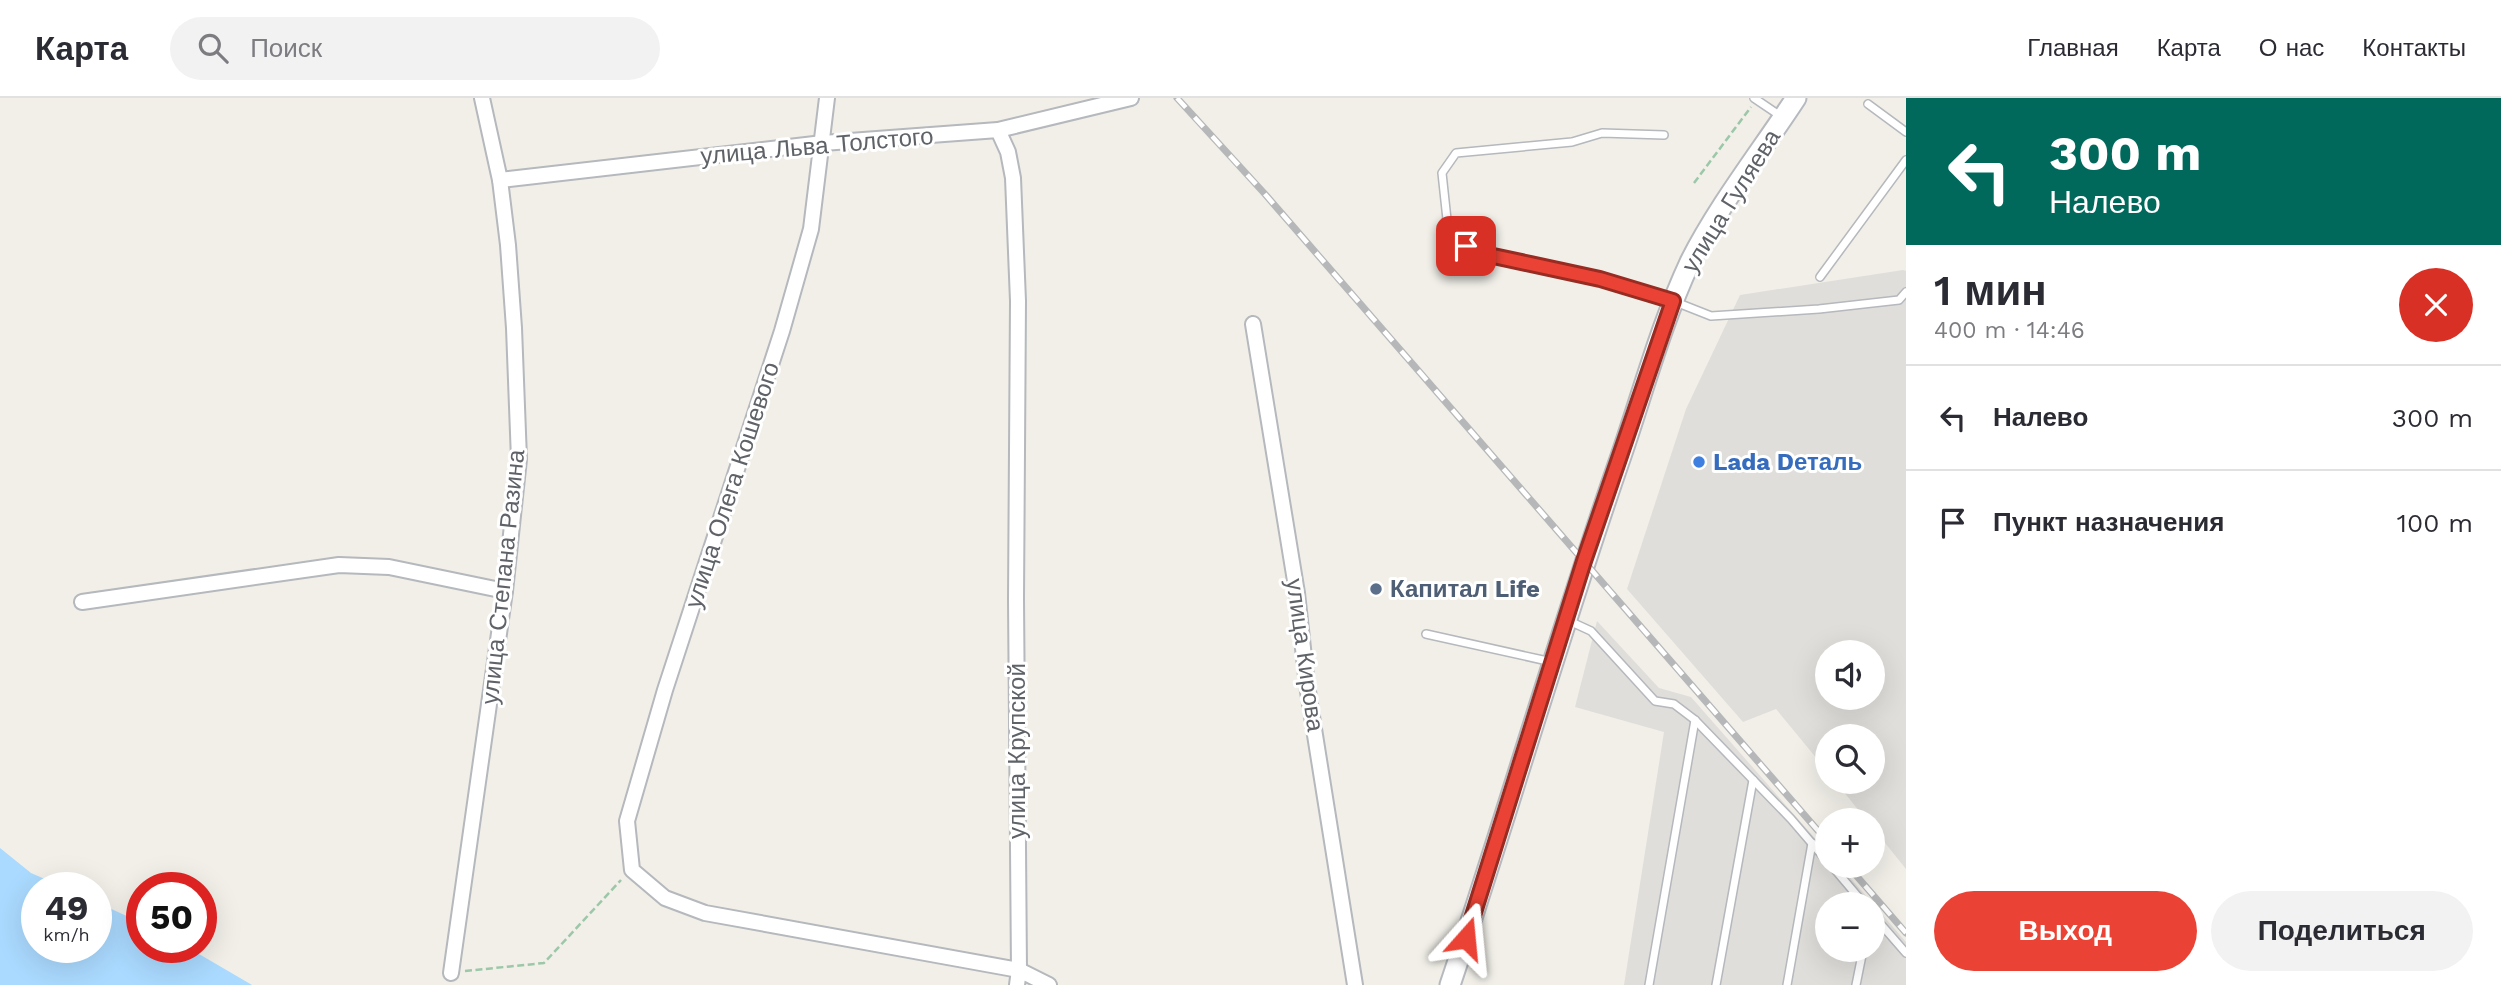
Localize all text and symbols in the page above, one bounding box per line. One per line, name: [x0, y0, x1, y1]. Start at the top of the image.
search box: [170, 17, 660, 80]
text: Карта: [35, 29, 128, 68]
icon: search: [194, 29, 232, 67]
text: Поиск: [250, 33, 322, 63]
text: Главная: [2027, 34, 2119, 62]
text: Карта: [2157, 34, 2221, 62]
text: О нас: [2259, 34, 2324, 62]
text: Контакты: [2362, 34, 2466, 62]
street label: улица Льва Толстого: [699, 122, 935, 170]
street label: улица Гуляева: [1676, 124, 1786, 278]
text: 300 m: [2049, 124, 2201, 182]
icon: left: [1934, 126, 2025, 217]
text: Налево: [2049, 183, 2161, 221]
pin: [1436, 216, 1496, 276]
icon: arrive: [1447, 227, 1485, 265]
text: 1 мин: [1934, 266, 2047, 315]
button: close: [2399, 268, 2473, 342]
text: 400 m · 14:46: [1934, 317, 2085, 344]
street label: улица Олега Кошевого: [679, 358, 785, 612]
icon: left: [1934, 399, 1972, 437]
text: Налево: [1993, 402, 2088, 432]
text: 300 m: [2392, 403, 2473, 433]
street label: улица Степана Разина: [476, 448, 530, 706]
place label: Lada Dеталь: [1713, 448, 1862, 476]
marker: Lada Dеталь: [1691, 454, 1707, 470]
icon: arrive: [1934, 504, 1972, 542]
text: Пункт назначения: [1993, 507, 2224, 537]
text: 100 m: [2397, 508, 2473, 538]
place label: Капитал Life: [1390, 575, 1540, 603]
street label: улица Кирова: [1280, 577, 1330, 734]
marker: Капитал Life: [1368, 581, 1384, 597]
map controls: [1815, 640, 1885, 962]
button: sound: [1815, 640, 1885, 710]
street label: улица Крупской: [1003, 663, 1031, 839]
button: search: [1815, 724, 1885, 794]
button: +: [1815, 808, 1885, 878]
speed limit sign: 50: [126, 872, 217, 963]
text: 49: [44, 887, 89, 929]
button: Выход: [1934, 891, 2197, 971]
button: Поделиться: [2211, 891, 2473, 971]
button: −: [1815, 892, 1885, 962]
position arrow: [1429, 901, 1503, 975]
text: km/h: [43, 924, 90, 945]

